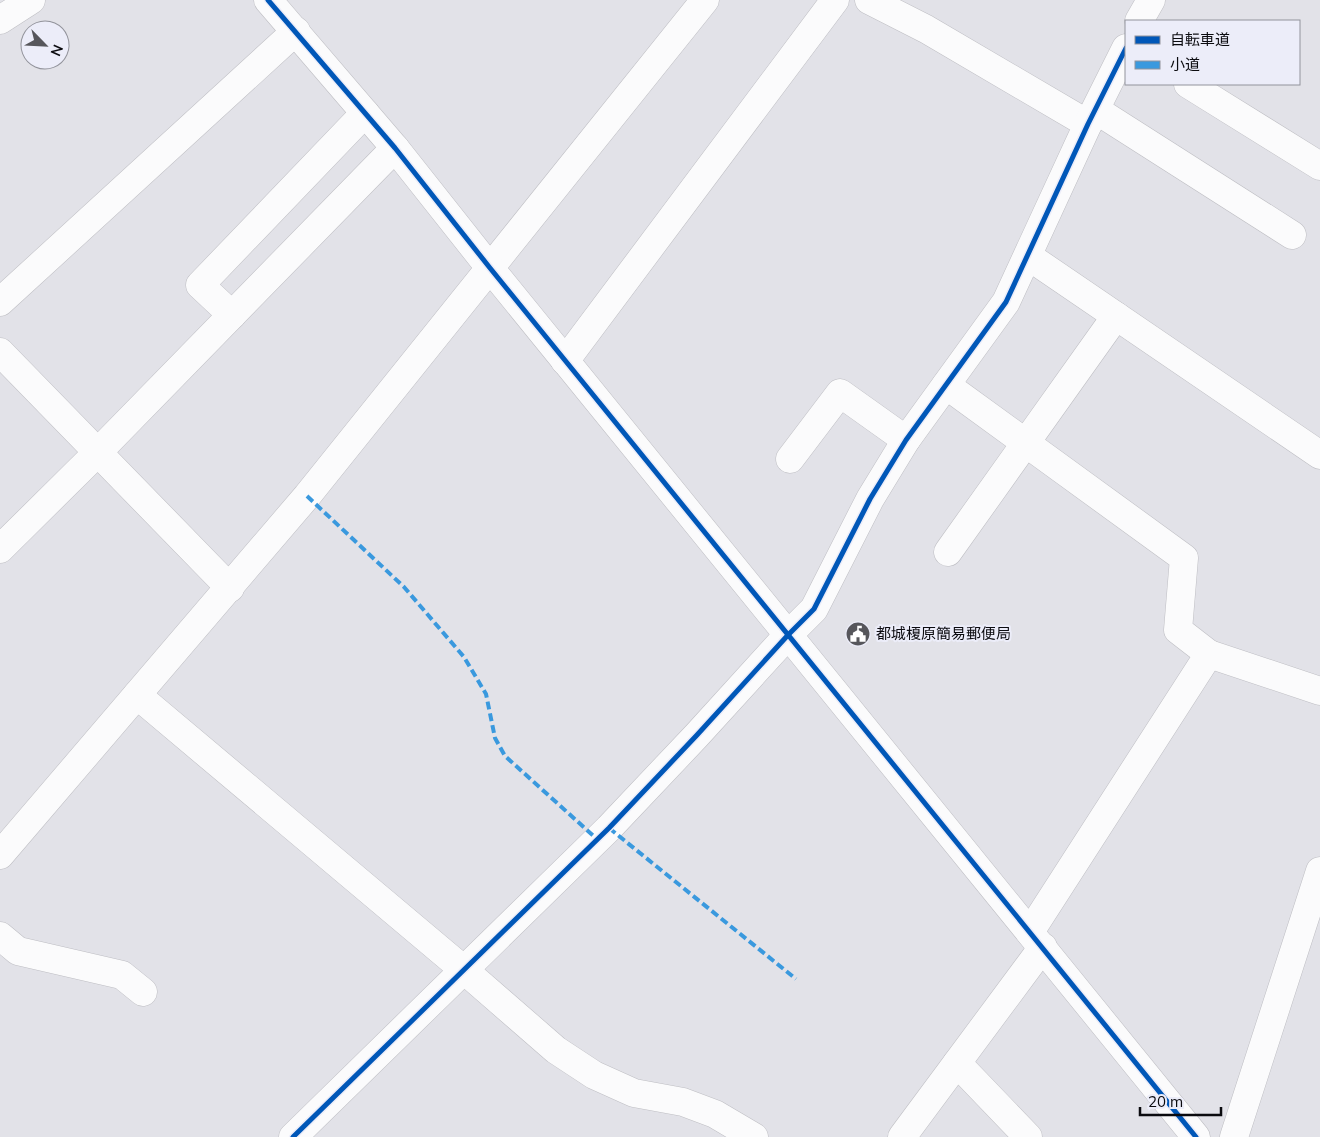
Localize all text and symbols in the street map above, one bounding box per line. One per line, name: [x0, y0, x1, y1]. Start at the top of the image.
north arrow: [20, 20, 70, 70]
legend: [1125, 20, 1300, 85]
text: 自転車道: [1170, 30, 1230, 49]
text: N: [47, 42, 67, 59]
text: 小道: [1170, 55, 1200, 74]
public building icon: 都城榎原簡易郵便局: [845, 621, 871, 647]
place label: 都城榎原簡易郵便局: [876, 624, 1011, 643]
scale bar: [1140, 1084, 1221, 1116]
text: 20 m: [1148, 1092, 1183, 1111]

